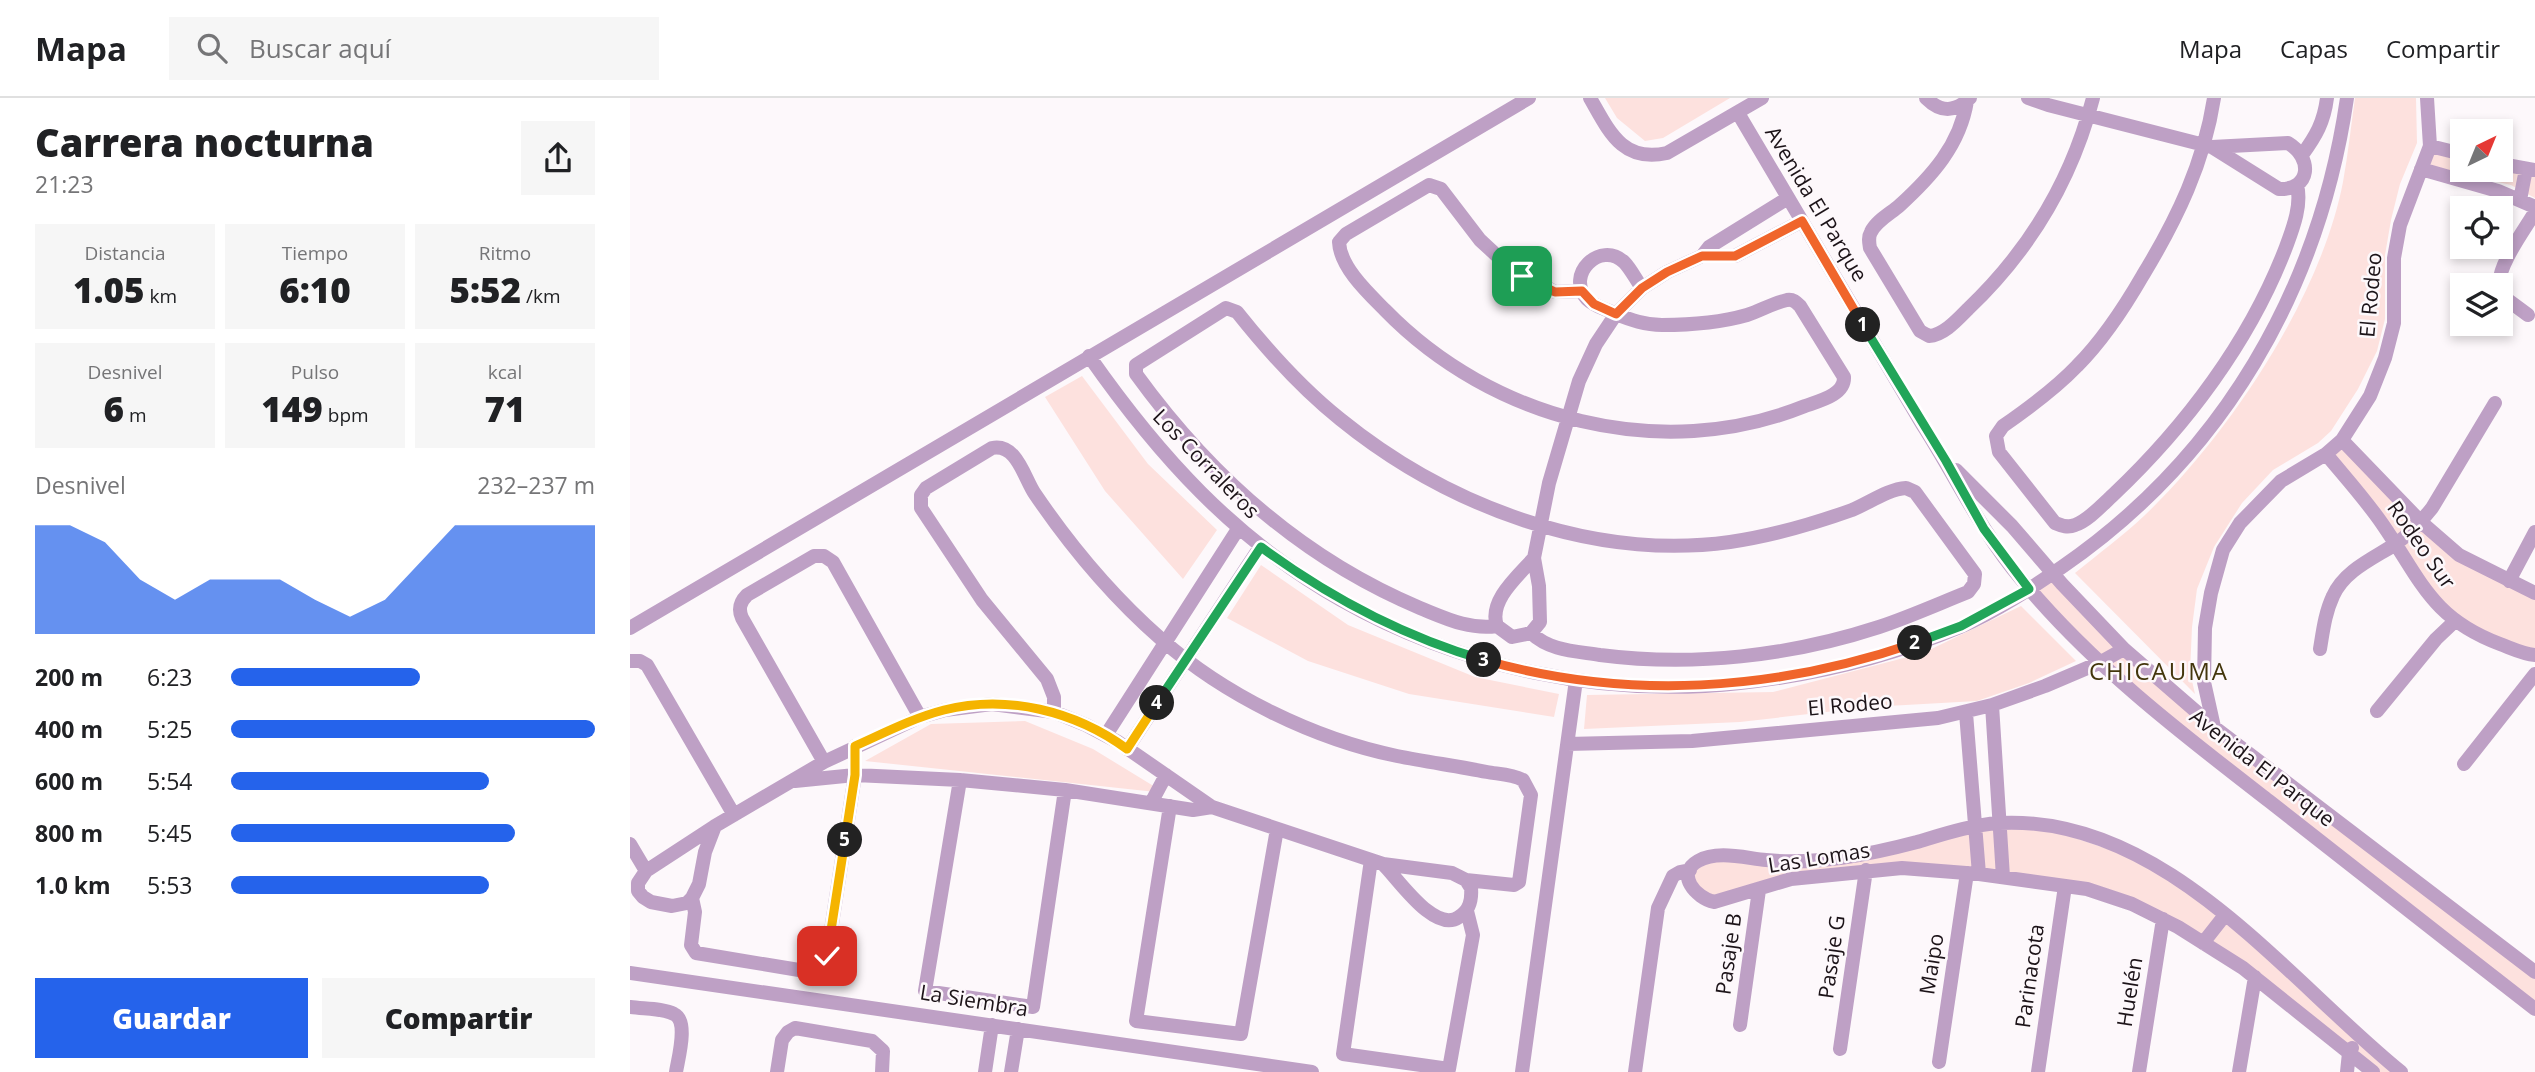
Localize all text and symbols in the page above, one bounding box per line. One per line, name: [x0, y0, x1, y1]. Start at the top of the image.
search box: [169, 17, 659, 80]
text: Mapa: [35, 26, 127, 71]
icon: search: [193, 29, 231, 67]
text: Buscar aquí: [249, 30, 391, 66]
text: Mapa: [2179, 32, 2242, 65]
text: Capas: [2280, 32, 2348, 65]
text: Compartir: [2386, 32, 2500, 65]
text: Carrera nocturna: [35, 116, 374, 168]
north arrow: [2450, 119, 2513, 182]
map controls: [2450, 119, 2513, 336]
button: share: [521, 121, 595, 195]
street label: Avenida El Parque: [1759, 121, 1874, 286]
text: 21:23: [35, 168, 94, 200]
button: locate: [2450, 196, 2513, 259]
text: Distancia: [84, 240, 166, 266]
text: Tiempo: [282, 240, 348, 266]
text: Ritmo: [479, 240, 531, 266]
pin: [1492, 246, 1552, 306]
street label: El Rodeo: [2352, 251, 2388, 339]
icon: arrive: [1503, 257, 1541, 295]
text: 1.05: [73, 266, 145, 313]
text: 6:10: [279, 266, 351, 313]
text: 5:52: [449, 266, 521, 313]
button: layers: [2450, 273, 2513, 336]
text: km: [145, 283, 177, 309]
text: /km: [521, 283, 561, 309]
pin: 1: [1846, 308, 1880, 342]
text: 1: [1857, 311, 1868, 337]
text: Desnivel: [88, 359, 162, 385]
text: Pulso: [291, 359, 339, 385]
text: kcal: [488, 359, 522, 385]
text: 6: [103, 385, 124, 432]
text: 149: [261, 385, 323, 432]
text: 71: [484, 385, 526, 432]
text: m: [124, 402, 147, 428]
text: bpm: [323, 402, 369, 428]
street label: Los Corraleros: [1147, 402, 1266, 524]
text: Desnivel: [35, 469, 126, 501]
text: 232–237 m: [477, 469, 595, 501]
street label: Rodeo Sur: [2381, 495, 2463, 594]
pin: 2: [1898, 626, 1932, 660]
text: 2: [1909, 629, 1920, 655]
pin: 3: [1466, 642, 1502, 678]
text: 3: [1478, 646, 1489, 672]
district label: CHICAUMA: [2089, 654, 2229, 687]
text: 200 m: [35, 661, 103, 693]
text: 6:23: [147, 661, 193, 693]
pin: 4: [1140, 686, 1174, 720]
street label: El Rodeo: [1806, 686, 1894, 722]
text: 4: [1151, 689, 1162, 715]
street label: Avenida El Parque: [2184, 702, 2341, 833]
text: 400 m: [35, 713, 103, 745]
text: 5:25: [147, 713, 193, 745]
text: 600 m: [35, 765, 103, 797]
text: 5:54: [147, 765, 193, 797]
text: 800 m: [35, 817, 103, 849]
text: 5:45: [147, 817, 193, 849]
pin: 5: [828, 822, 862, 858]
text: 5: [839, 826, 850, 852]
street label: Las Lomas: [1766, 835, 1872, 879]
text: 1.0 km: [35, 869, 111, 901]
text: 5:53: [147, 869, 193, 901]
street label: Pasaje B: [1708, 911, 1748, 996]
street label: Pasaje G: [1811, 913, 1851, 1000]
street label: Parinacota: [2008, 922, 2050, 1030]
pin: [797, 926, 857, 986]
street label: Maipo: [1912, 931, 1950, 996]
icon: check: [808, 937, 846, 975]
street label: Huelén: [2110, 955, 2148, 1029]
button: Guardar: [35, 978, 308, 1058]
button: Compartir: [322, 978, 595, 1058]
street label: La Siembra: [918, 978, 1030, 1022]

